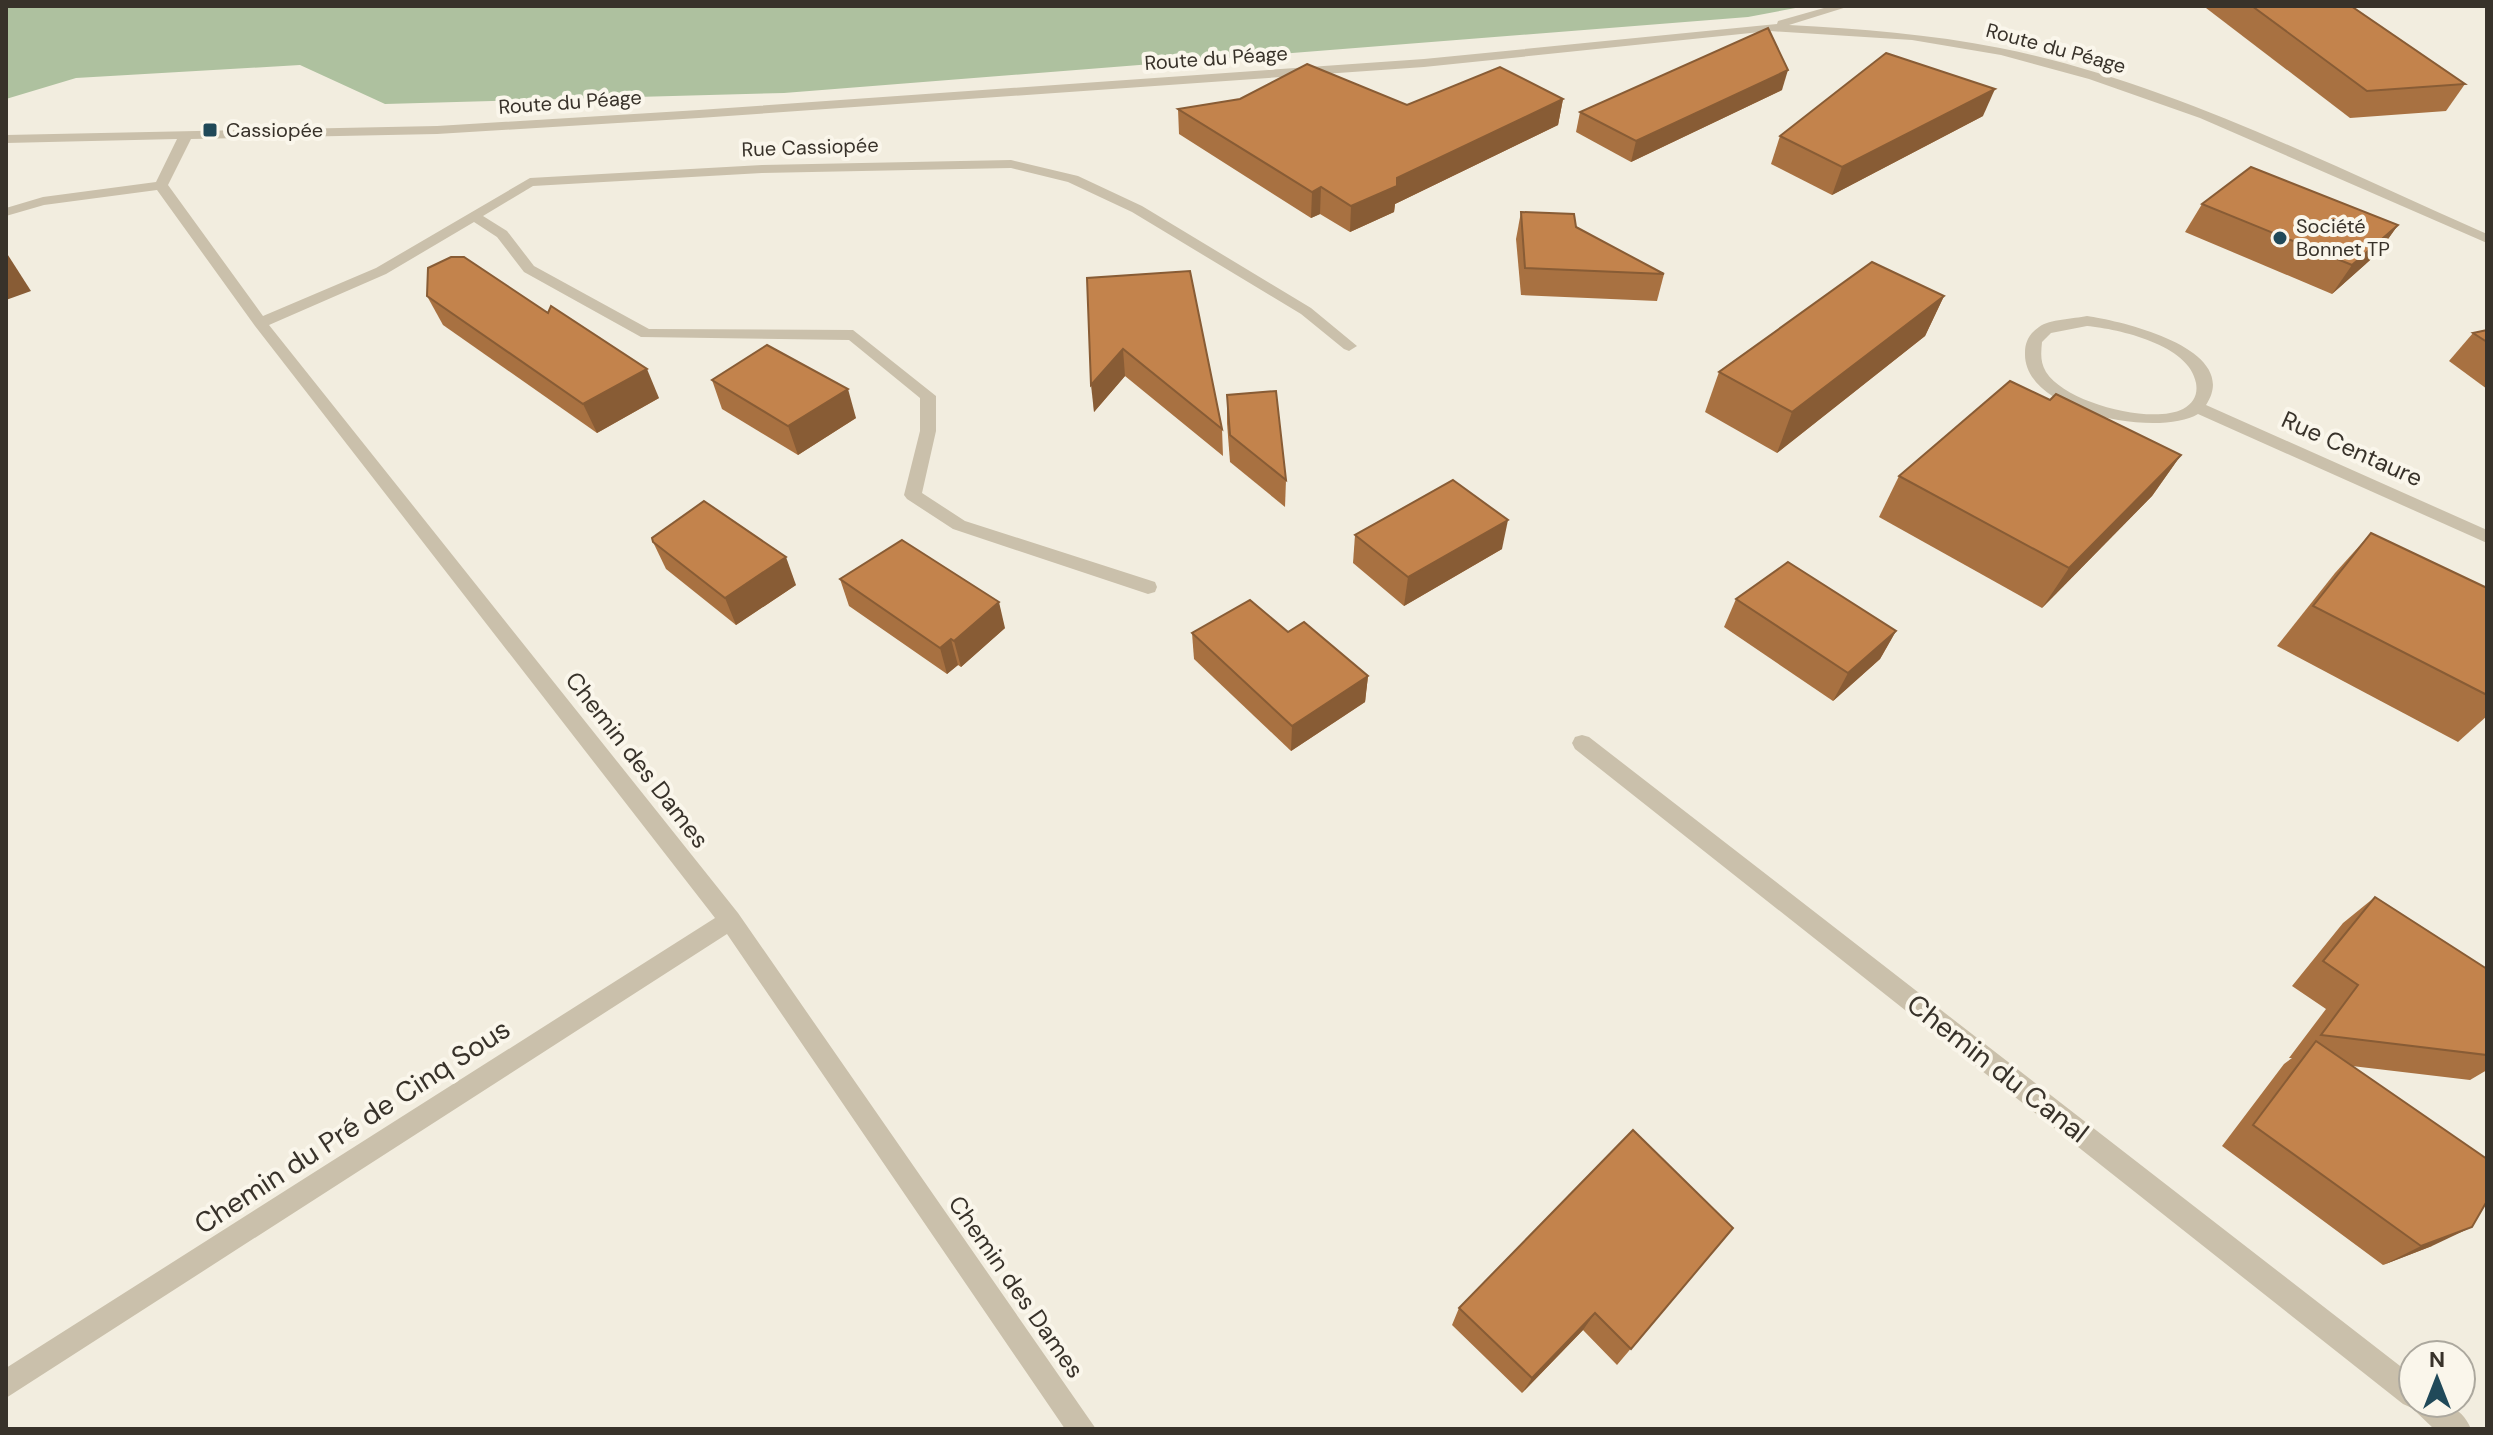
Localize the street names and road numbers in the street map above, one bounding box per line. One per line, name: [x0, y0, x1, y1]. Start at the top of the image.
street label: Route du Péage: [1983, 17, 2129, 79]
street label: Route du Péage: [1143, 40, 1289, 76]
street label: Route du Péage: [497, 84, 643, 120]
street label: Rue Cassiopée: [741, 132, 879, 162]
street label: Rue Centaure: [2277, 404, 2427, 493]
street label: Chemin des Dames: [559, 665, 716, 854]
street label: Chemin du Canal: [1899, 986, 2096, 1151]
street label: Chemin du Pré de Cinq Sous: [187, 1010, 517, 1243]
street label: Chemin des Dames: [942, 1189, 1091, 1384]

